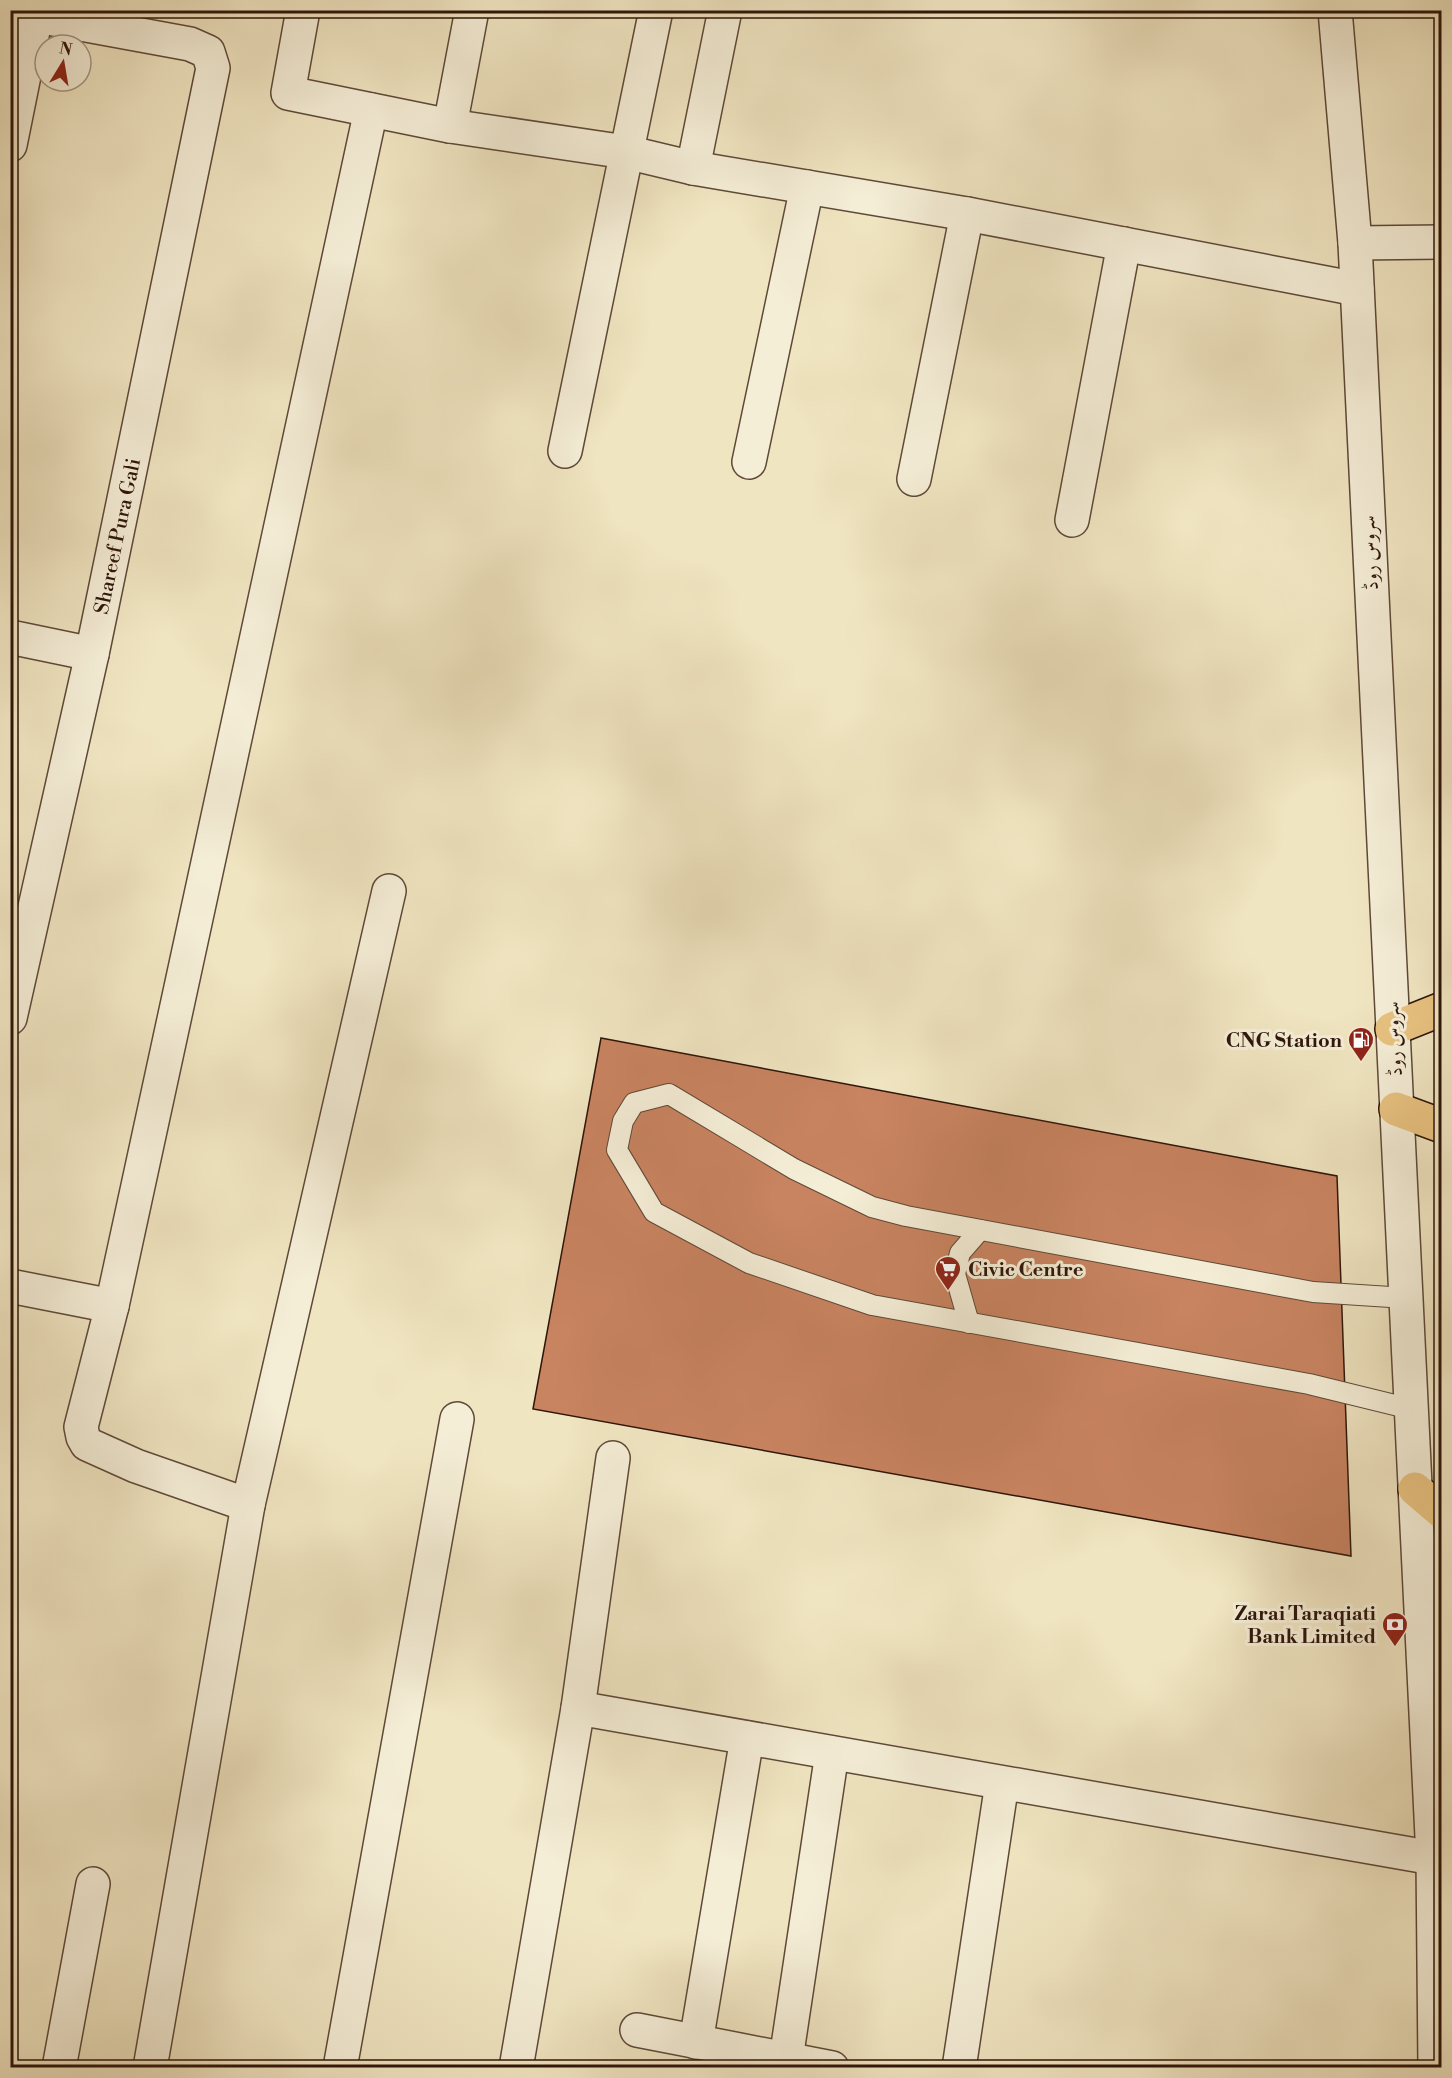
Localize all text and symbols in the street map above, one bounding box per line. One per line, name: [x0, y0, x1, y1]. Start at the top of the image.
north arrow: [33, 33, 93, 93]
text: N: [58, 38, 74, 60]
street label: Shareef Pura Gali: [90, 456, 147, 617]
street label: سروس روڈ: [1356, 515, 1385, 591]
street label: سروس روڈ: [1380, 1001, 1409, 1077]
fuel station icon: CNG Station: [1346, 1025, 1376, 1063]
place label: CNG Station: [1226, 1029, 1343, 1054]
supermarket icon: Civic Centre: [933, 1254, 963, 1292]
place label: Civic Centre: [968, 1258, 1084, 1283]
place label: Zarai Taraqiati Bank Limited: [1235, 1602, 1377, 1650]
bank icon: Zarai Taraqiati Bank Limited: [1380, 1610, 1410, 1648]

